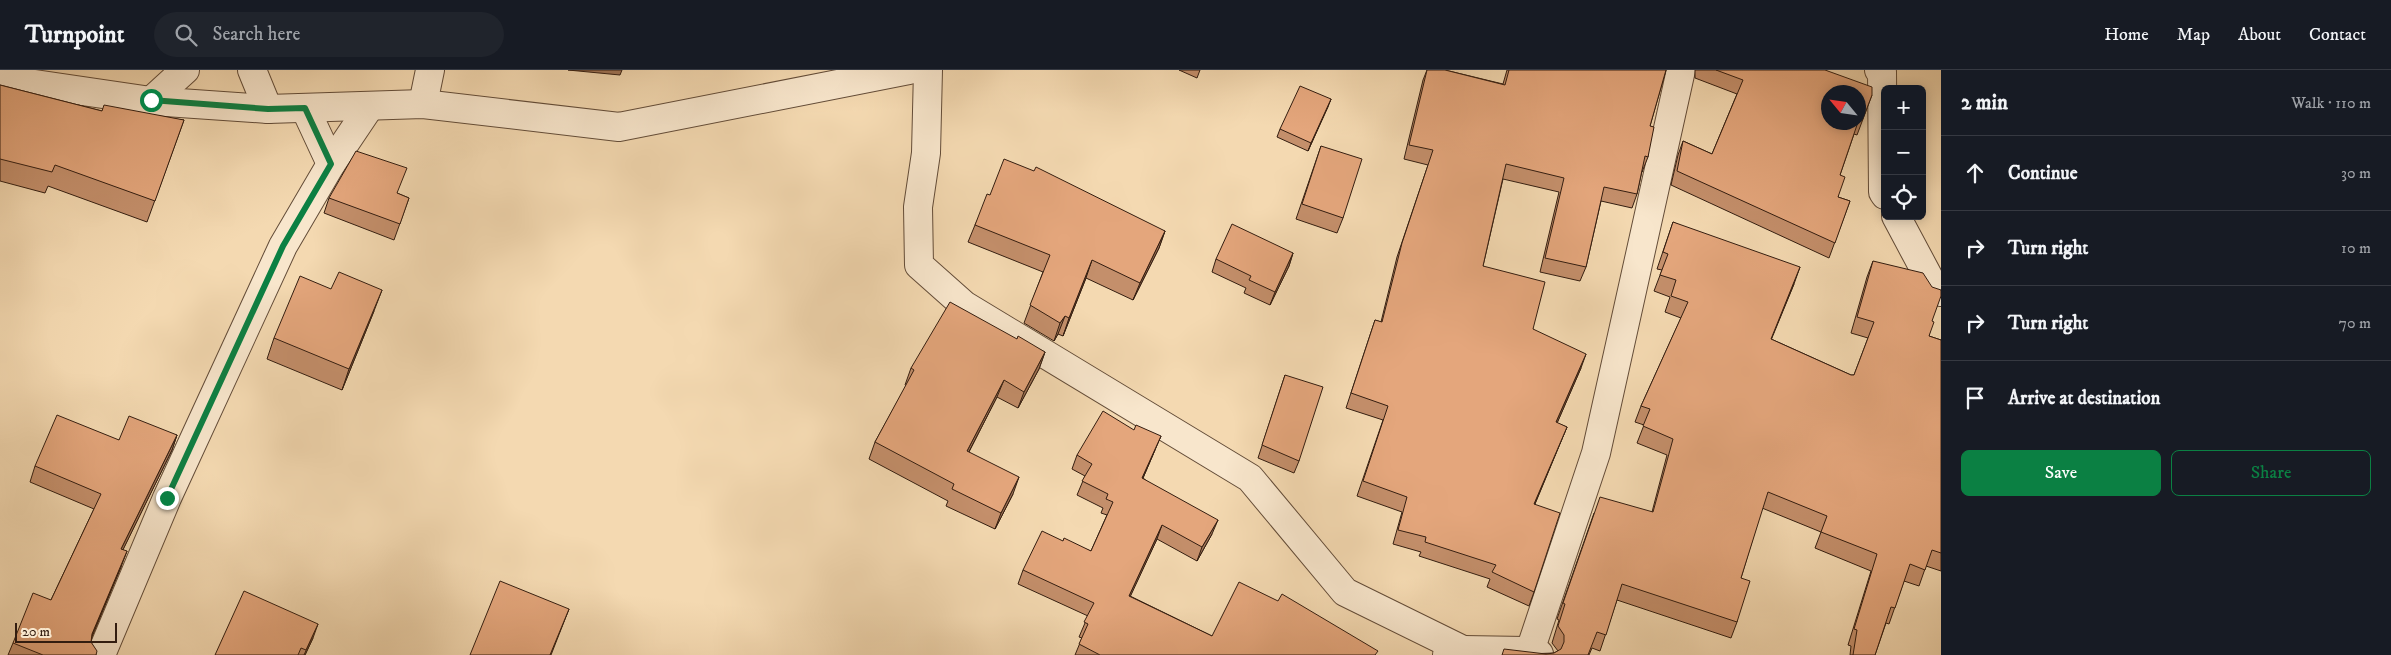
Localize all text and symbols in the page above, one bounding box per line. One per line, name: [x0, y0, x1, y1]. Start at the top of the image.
search box: [154, 12, 504, 57]
text: Turnpoint: [25, 20, 124, 50]
icon: search: [172, 21, 200, 49]
text: Search here: [212, 23, 300, 46]
text: Home: [2104, 24, 2149, 46]
text: Map: [2177, 24, 2210, 46]
text: About: [2238, 24, 2281, 46]
text: Contact: [2309, 24, 2366, 46]
north arrow: [1821, 85, 1866, 130]
map controls: [1881, 85, 1926, 220]
button: +: [1881, 85, 1926, 130]
route start: [140, 89, 163, 112]
text: 2 min: [1961, 90, 2008, 116]
text: Walk · 110 m: [2291, 93, 2371, 113]
button: −: [1881, 130, 1926, 175]
icon: ahead: [1961, 159, 1989, 187]
text: Continue: [2008, 162, 2078, 185]
text: 30 m: [2341, 163, 2371, 183]
button: locate: [1881, 175, 1926, 220]
icon: right: [1961, 234, 1989, 262]
text: Turn right: [2008, 237, 2088, 260]
text: 10 m: [2341, 238, 2371, 258]
icon: right: [1961, 309, 1989, 337]
text: Turn right: [2008, 312, 2088, 335]
text: 70 m: [2339, 313, 2371, 333]
icon: arrive: [1961, 384, 1989, 412]
text: Arrive at destination: [2008, 387, 2160, 410]
button: Save: [1961, 450, 2161, 496]
button: Share: [2171, 450, 2371, 496]
route end: [156, 487, 179, 510]
scale bar: [15, 620, 118, 643]
text: 20 m: [22, 623, 50, 641]

